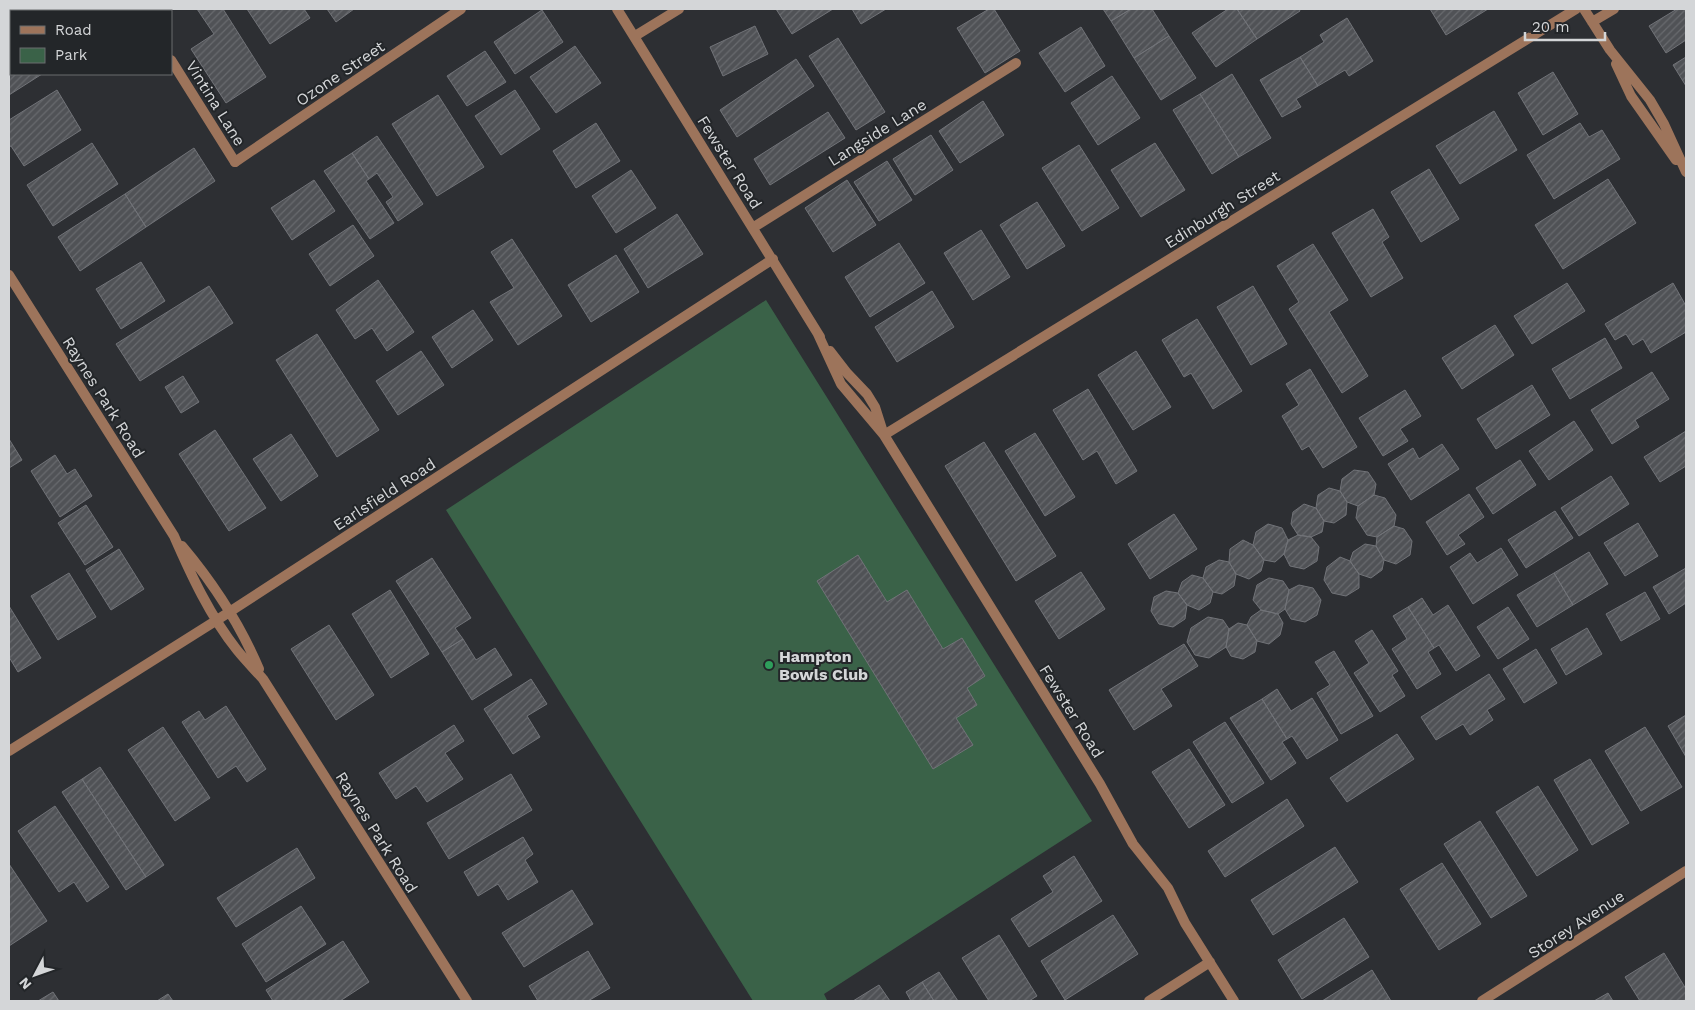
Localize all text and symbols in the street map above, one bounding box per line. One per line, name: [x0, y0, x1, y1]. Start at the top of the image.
legend: [10, 10, 172, 75]
scale bar: [1525, 10, 1605, 42]
text: 20 m: [1532, 18, 1570, 36]
text: Road: [55, 21, 92, 39]
street label: Ozone Street: [292, 37, 388, 110]
text: Park: [55, 46, 88, 64]
street label: Vintina Lane: [182, 57, 249, 150]
street label: Langside Lane: [825, 95, 930, 170]
street label: Fewster Road: [693, 112, 766, 212]
street label: Edinburgh Street: [1161, 166, 1284, 253]
street label: Raynes Park Road: [59, 333, 148, 461]
street label: Earlsfield Road: [329, 454, 439, 535]
place label: Hampton Bowls Club: [779, 647, 868, 684]
marker: Hampton Bowls Club: [763, 659, 775, 671]
street label: Fewster Road: [1035, 661, 1108, 761]
street label: Raynes Park Road: [332, 768, 421, 896]
street label: Storey Avenue: [1525, 886, 1628, 963]
north arrow: [10, 950, 60, 1000]
text: N: [16, 974, 35, 993]

